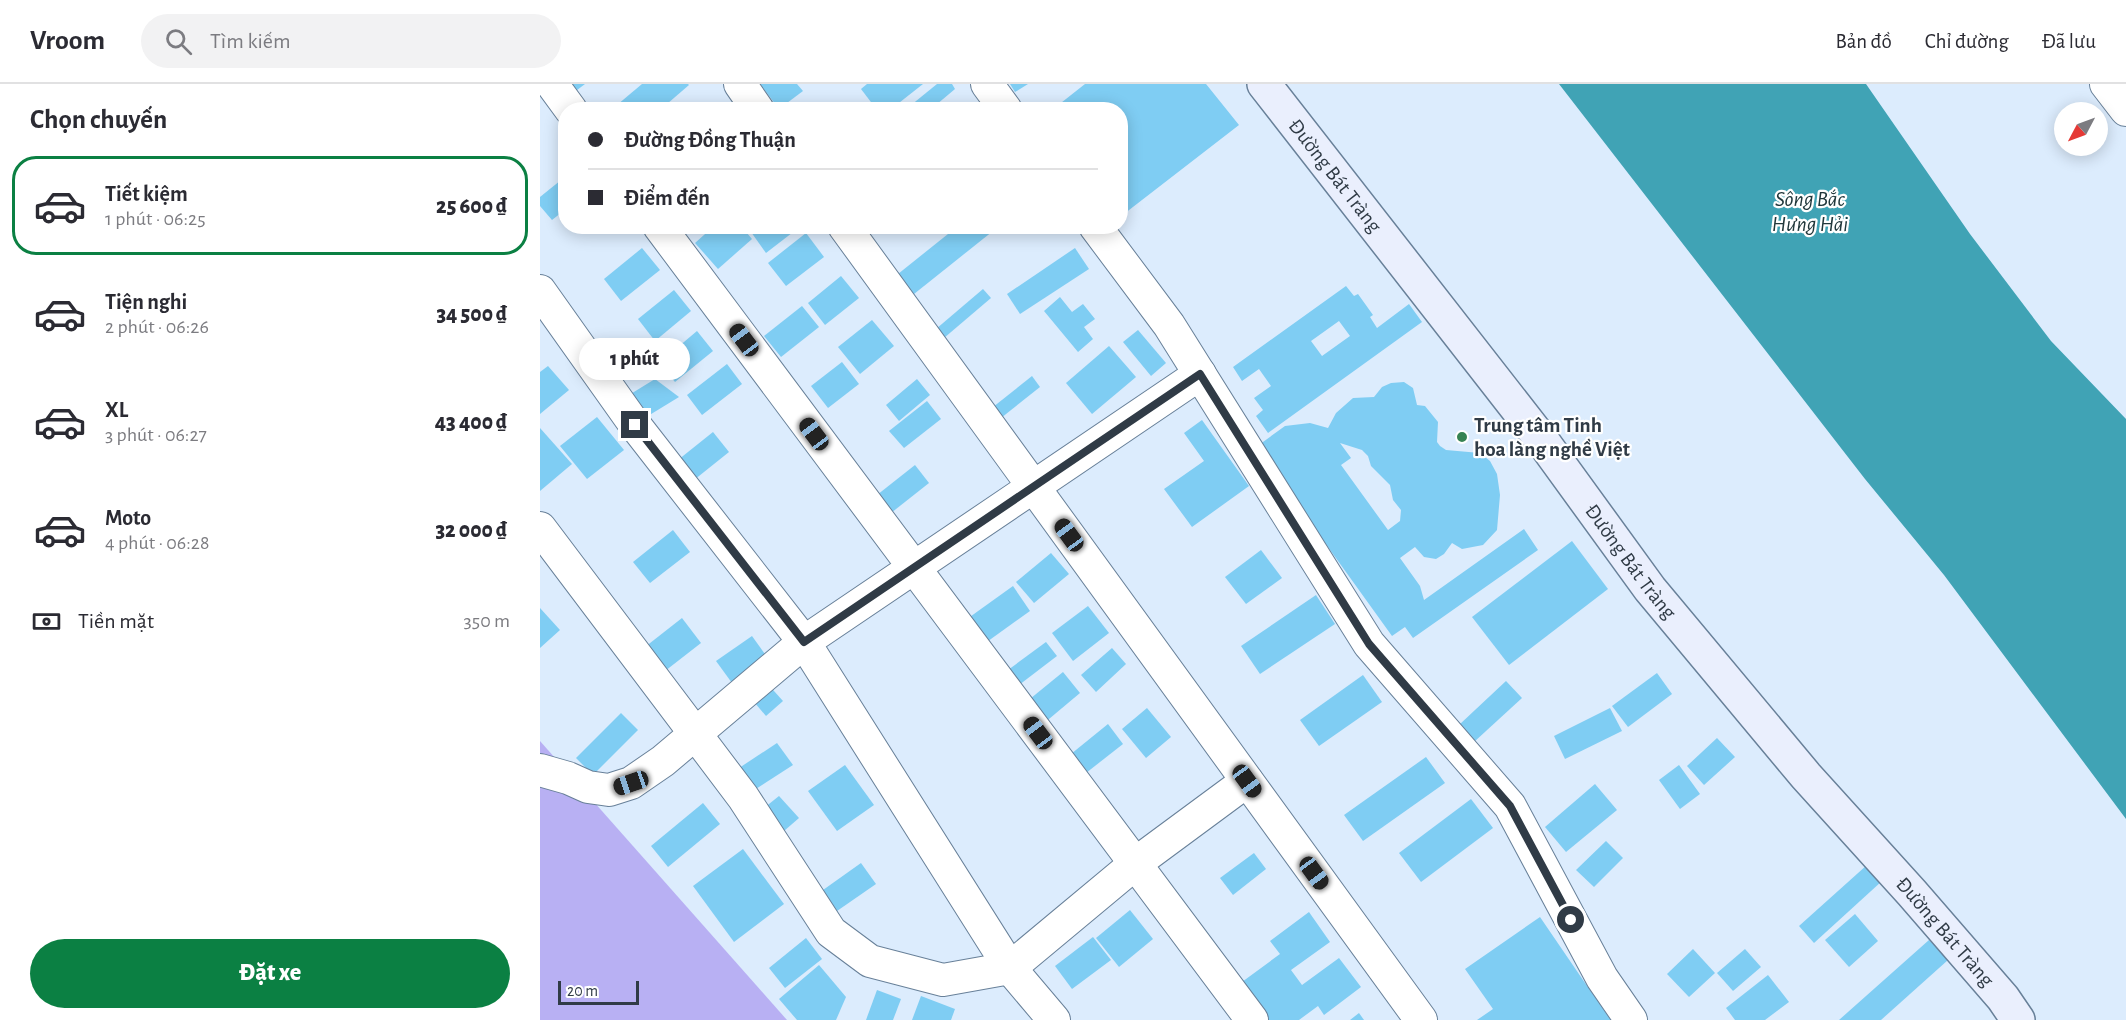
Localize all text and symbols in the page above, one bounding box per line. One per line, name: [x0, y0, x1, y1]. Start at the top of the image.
search box: [141, 14, 561, 68]
icon: search: [162, 25, 195, 58]
text: Vroom: [30, 27, 105, 55]
text: Tìm kiếm: [210, 30, 291, 52]
text: Bản đồ: [1835, 31, 1892, 52]
text: Chỉ đường: [1925, 31, 2009, 52]
text: Đã lưu: [2042, 31, 2096, 52]
north arrow: [2054, 102, 2108, 156]
map controls: [2054, 102, 2108, 156]
text: Chọn chuyến: [30, 106, 167, 133]
street label: Đường Bát Tràng: [1285, 115, 1386, 237]
text: Đường Đồng Thuận: [624, 129, 796, 151]
icon: car: [33, 179, 87, 233]
text: Tiết kiệm: [105, 183, 188, 205]
text: Điểm đến: [624, 187, 710, 209]
water label: Sông Bắc Hưng Hải: [1772, 188, 1848, 235]
text: 25 600 ₫: [436, 195, 507, 217]
text: 1 phút · 06:25: [105, 209, 206, 229]
icon: car: [33, 287, 87, 341]
text: Tiện nghi: [105, 291, 187, 313]
text: 34 500 ₫: [436, 303, 507, 325]
text: 2 phút · 06:26: [105, 317, 209, 337]
car: [726, 320, 762, 360]
callout: 1 phút: [580, 338, 690, 380]
text: 1 phút: [610, 349, 659, 369]
icon: car: [33, 395, 87, 449]
text: XL: [105, 399, 128, 421]
text: 43 400 ₫: [435, 411, 507, 433]
route end: [621, 411, 648, 438]
car: [796, 414, 832, 454]
place label: Trung tâm Tinh hoa làng nghề Việt: [1474, 415, 1630, 460]
text: 3 phút · 06:27: [105, 425, 207, 445]
marker: Trung tâm Tinh hoa làng nghề Việt: [1455, 430, 1469, 444]
street label: Đường Bát Tràng: [1581, 500, 1681, 623]
icon: car: [33, 503, 87, 557]
text: Moto: [105, 507, 151, 529]
car: [1051, 515, 1087, 555]
text: 32 000 ₫: [435, 519, 507, 541]
text: 4 phút · 06:28: [105, 533, 209, 553]
icon: cash: [30, 605, 63, 638]
text: Tiền mặt: [78, 610, 154, 632]
text: 350 m: [464, 611, 510, 631]
car: [1020, 713, 1056, 753]
car: [1229, 761, 1265, 801]
car: [611, 769, 651, 797]
car: [1296, 853, 1332, 893]
street label: Đường Bát Tràng: [1892, 873, 1999, 991]
route start: [1557, 906, 1584, 933]
button: Đặt xe: [30, 939, 510, 1008]
scale bar: [558, 978, 639, 1006]
text: 20 m: [567, 983, 598, 999]

